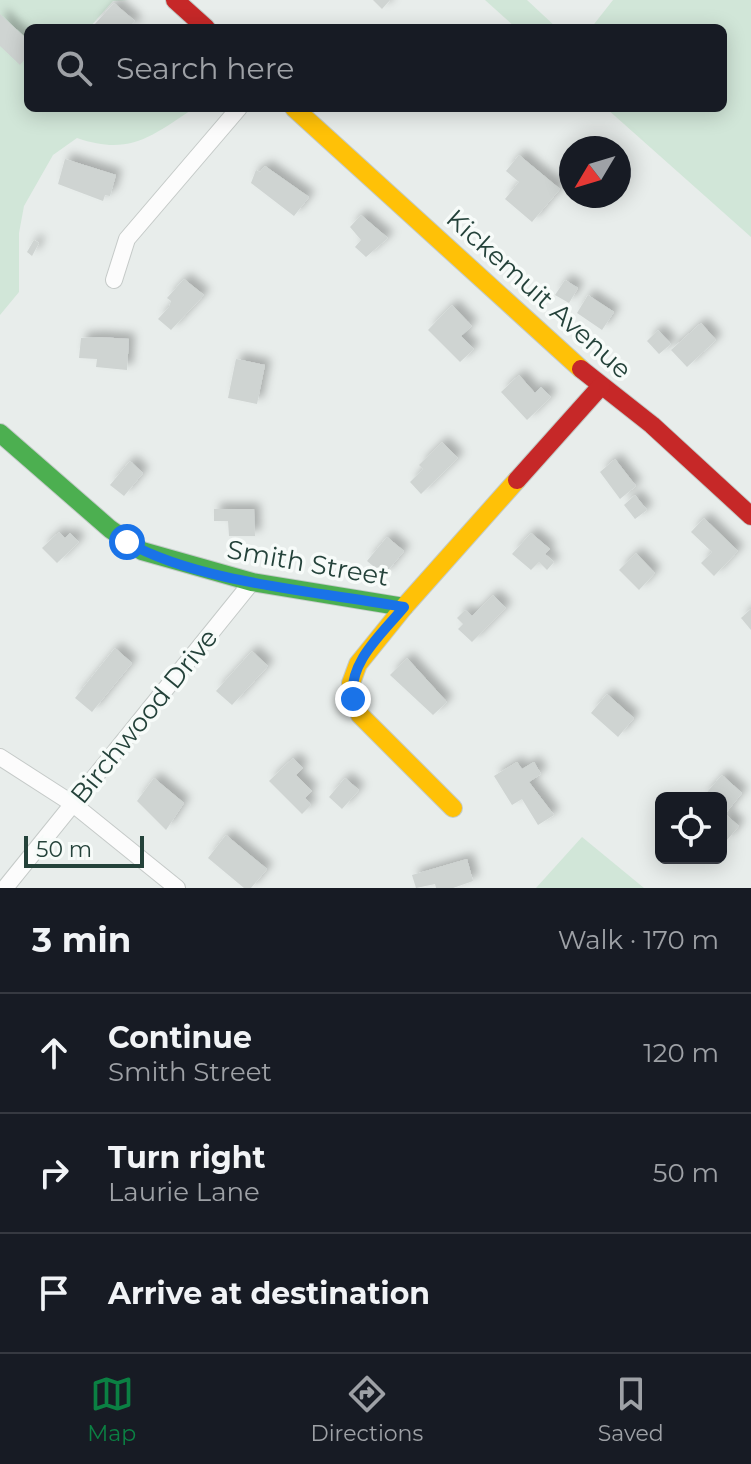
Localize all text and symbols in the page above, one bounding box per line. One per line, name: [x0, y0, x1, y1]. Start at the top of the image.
search box: [24, 24, 727, 112]
icon: search: [52, 46, 96, 90]
text: Search here: [116, 50, 294, 87]
north arrow: [559, 136, 631, 208]
street label: Kickemuit Avenue: [440, 203, 638, 385]
route start: [109, 524, 145, 560]
street label: Smith Street: [225, 533, 391, 593]
street label: Birchwood Drive: [64, 622, 224, 810]
route end: [335, 681, 371, 717]
map controls: [655, 792, 727, 864]
button: locate: [655, 792, 727, 864]
scale bar: [24, 832, 144, 868]
text: 50 m: [36, 836, 92, 863]
text: 3 min: [32, 919, 131, 961]
text: Walk · 170 m: [558, 924, 719, 956]
text: Continue: [108, 1019, 252, 1056]
icon: ahead: [32, 1031, 76, 1075]
text: 120 m: [643, 1037, 719, 1069]
text: Smith Street: [108, 1056, 272, 1088]
text: Turn right: [108, 1139, 265, 1176]
icon: right: [32, 1151, 76, 1195]
text: 50 m: [653, 1157, 719, 1189]
text: Laurie Lane: [108, 1176, 260, 1208]
icon: arrive: [32, 1271, 76, 1315]
text: Arrive at destination: [108, 1275, 430, 1312]
tab: Map: [87, 1372, 136, 1447]
tab: Directions: [311, 1372, 423, 1447]
tab: Saved: [598, 1372, 664, 1447]

